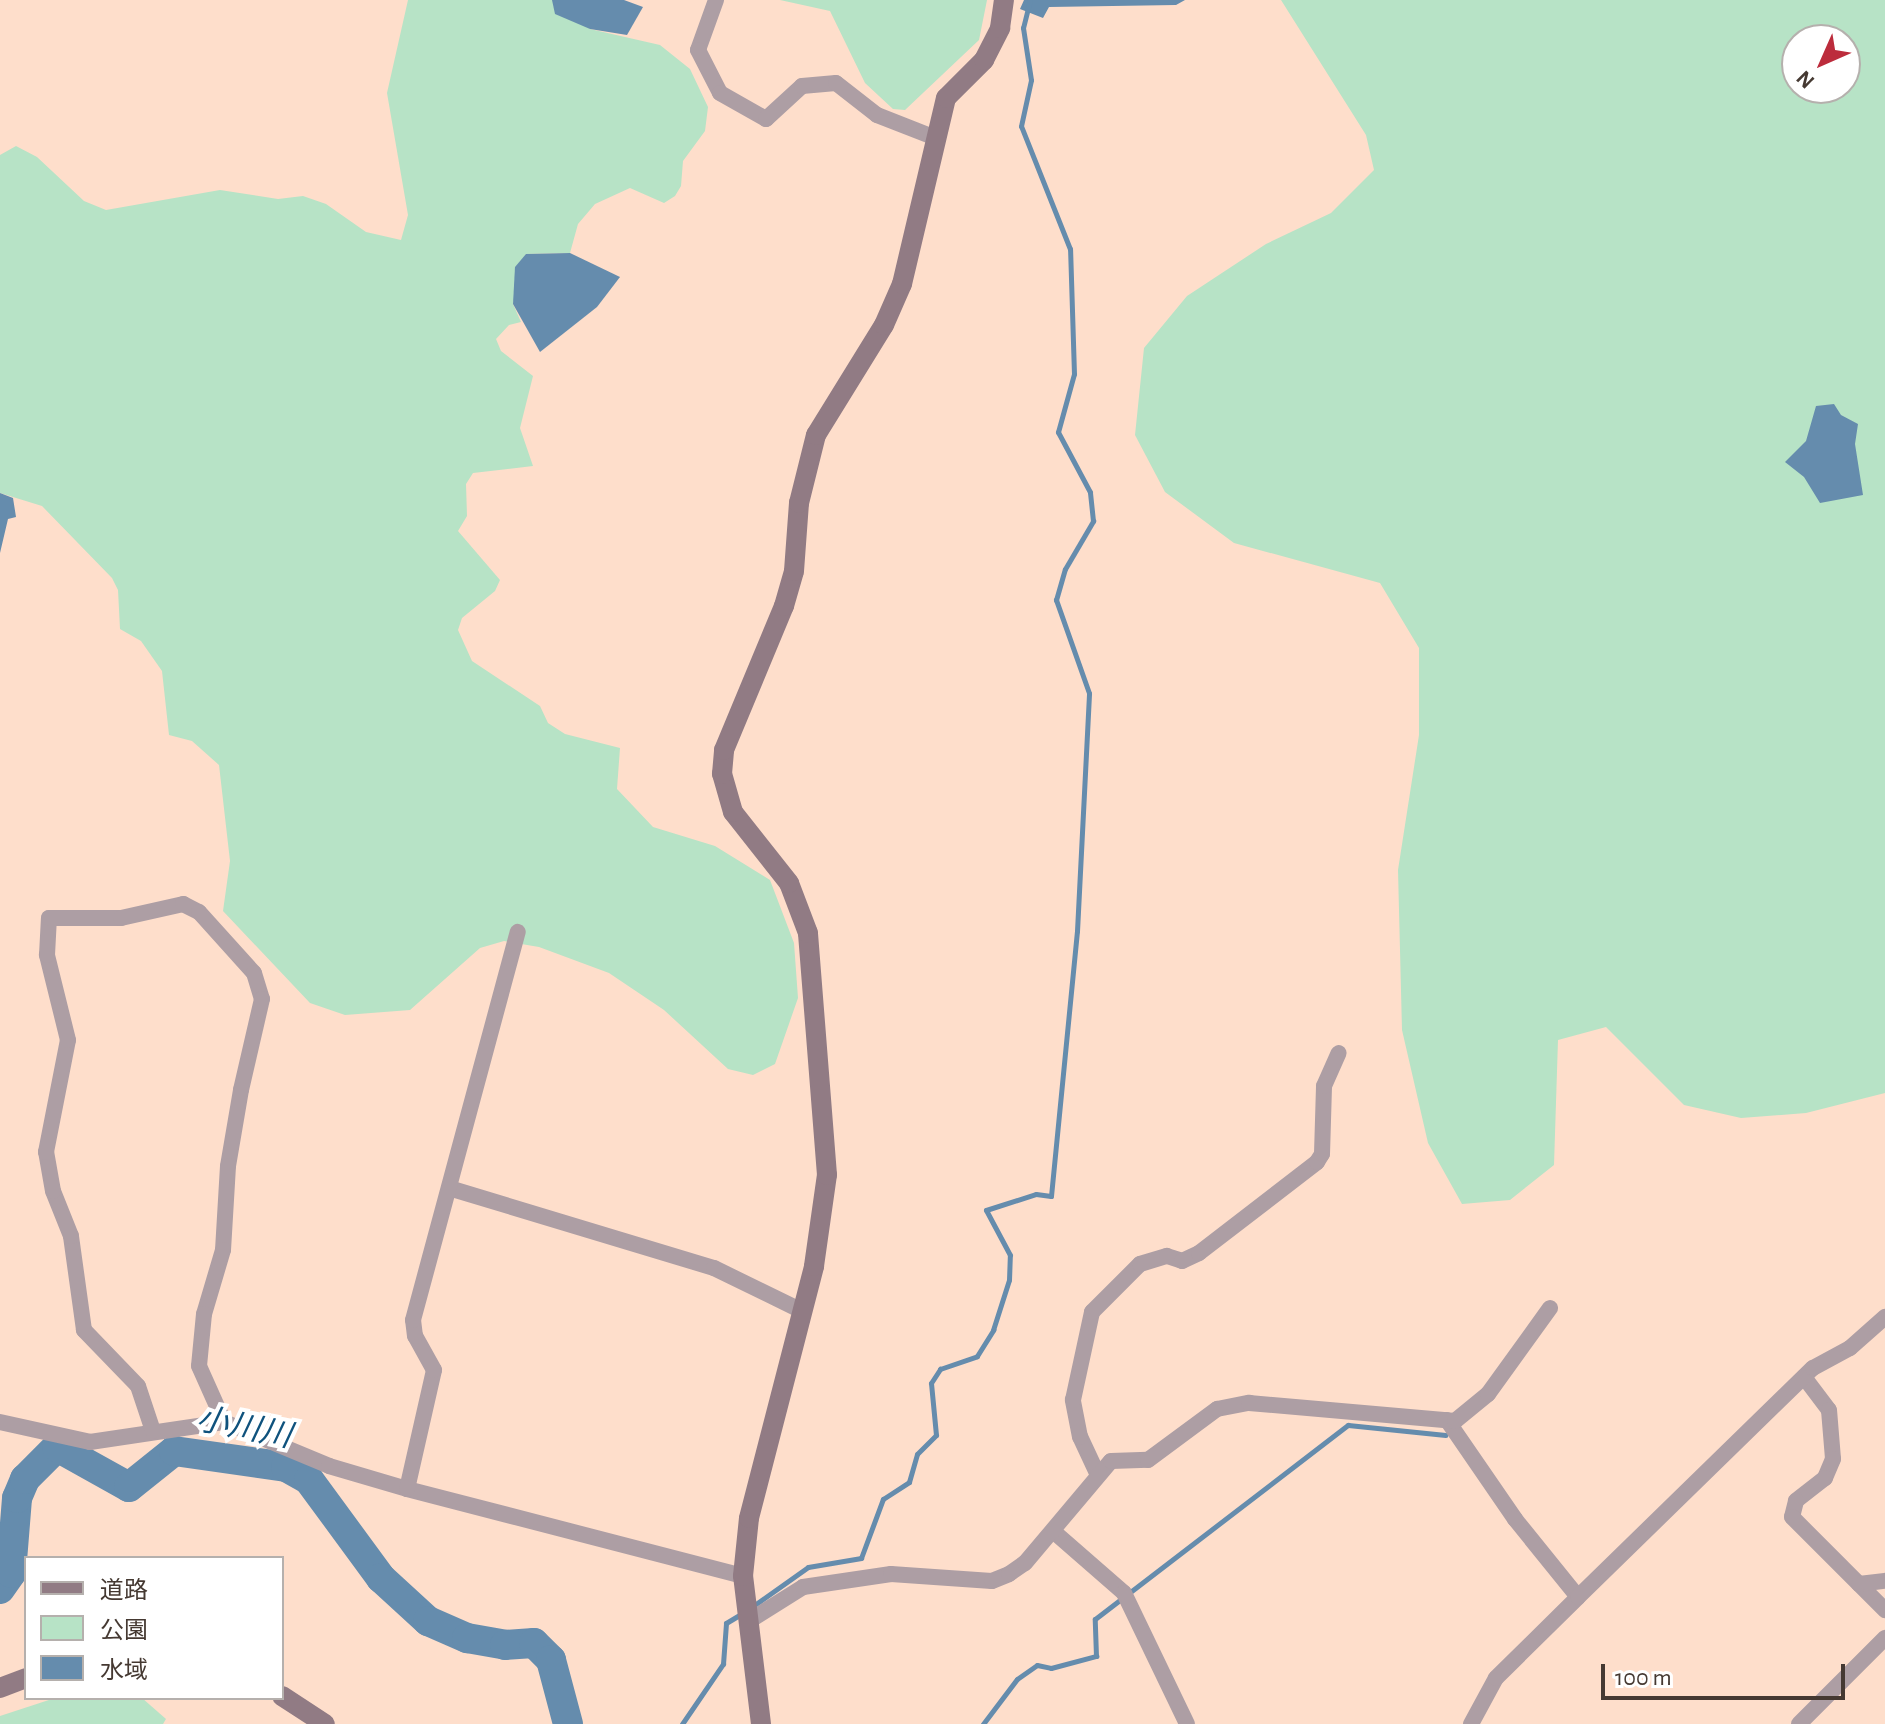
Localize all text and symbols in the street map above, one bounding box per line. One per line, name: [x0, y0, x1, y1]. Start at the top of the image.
north arrow: [1781, 24, 1861, 104]
text: N: [1792, 66, 1819, 93]
water label: 小川川: [193, 1400, 295, 1456]
legend: [24, 1556, 284, 1700]
text: 道路: [100, 1579, 148, 1603]
text: 公園: [100, 1619, 148, 1643]
scale bar: [1605, 1648, 1849, 1698]
text: 水域: [100, 1659, 148, 1683]
text: 100 m: [1615, 1666, 1672, 1690]

